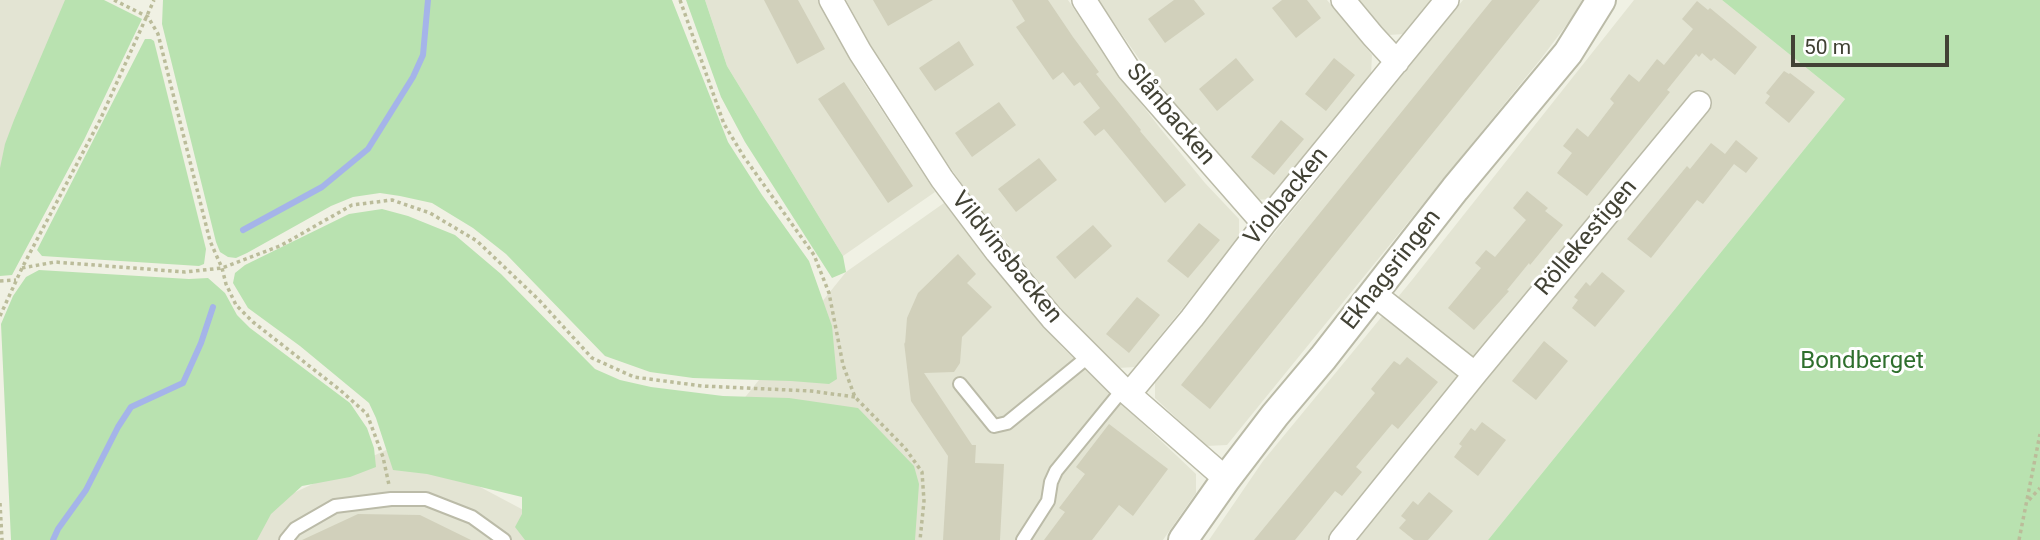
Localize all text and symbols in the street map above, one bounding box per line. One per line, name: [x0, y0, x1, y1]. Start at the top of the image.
scale bar: [1795, 21, 1952, 65]
text: 50 m: [1804, 35, 1851, 59]
street label: Slånbacken: [1119, 58, 1221, 172]
street label: Violbacken: [1239, 142, 1335, 252]
street label: Röllekestigen: [1530, 174, 1644, 302]
street label: Vildvinsbacken: [944, 187, 1068, 329]
street label: Ekhagsringen: [1336, 204, 1448, 336]
park label: Bondberget: [1800, 348, 1924, 376]

